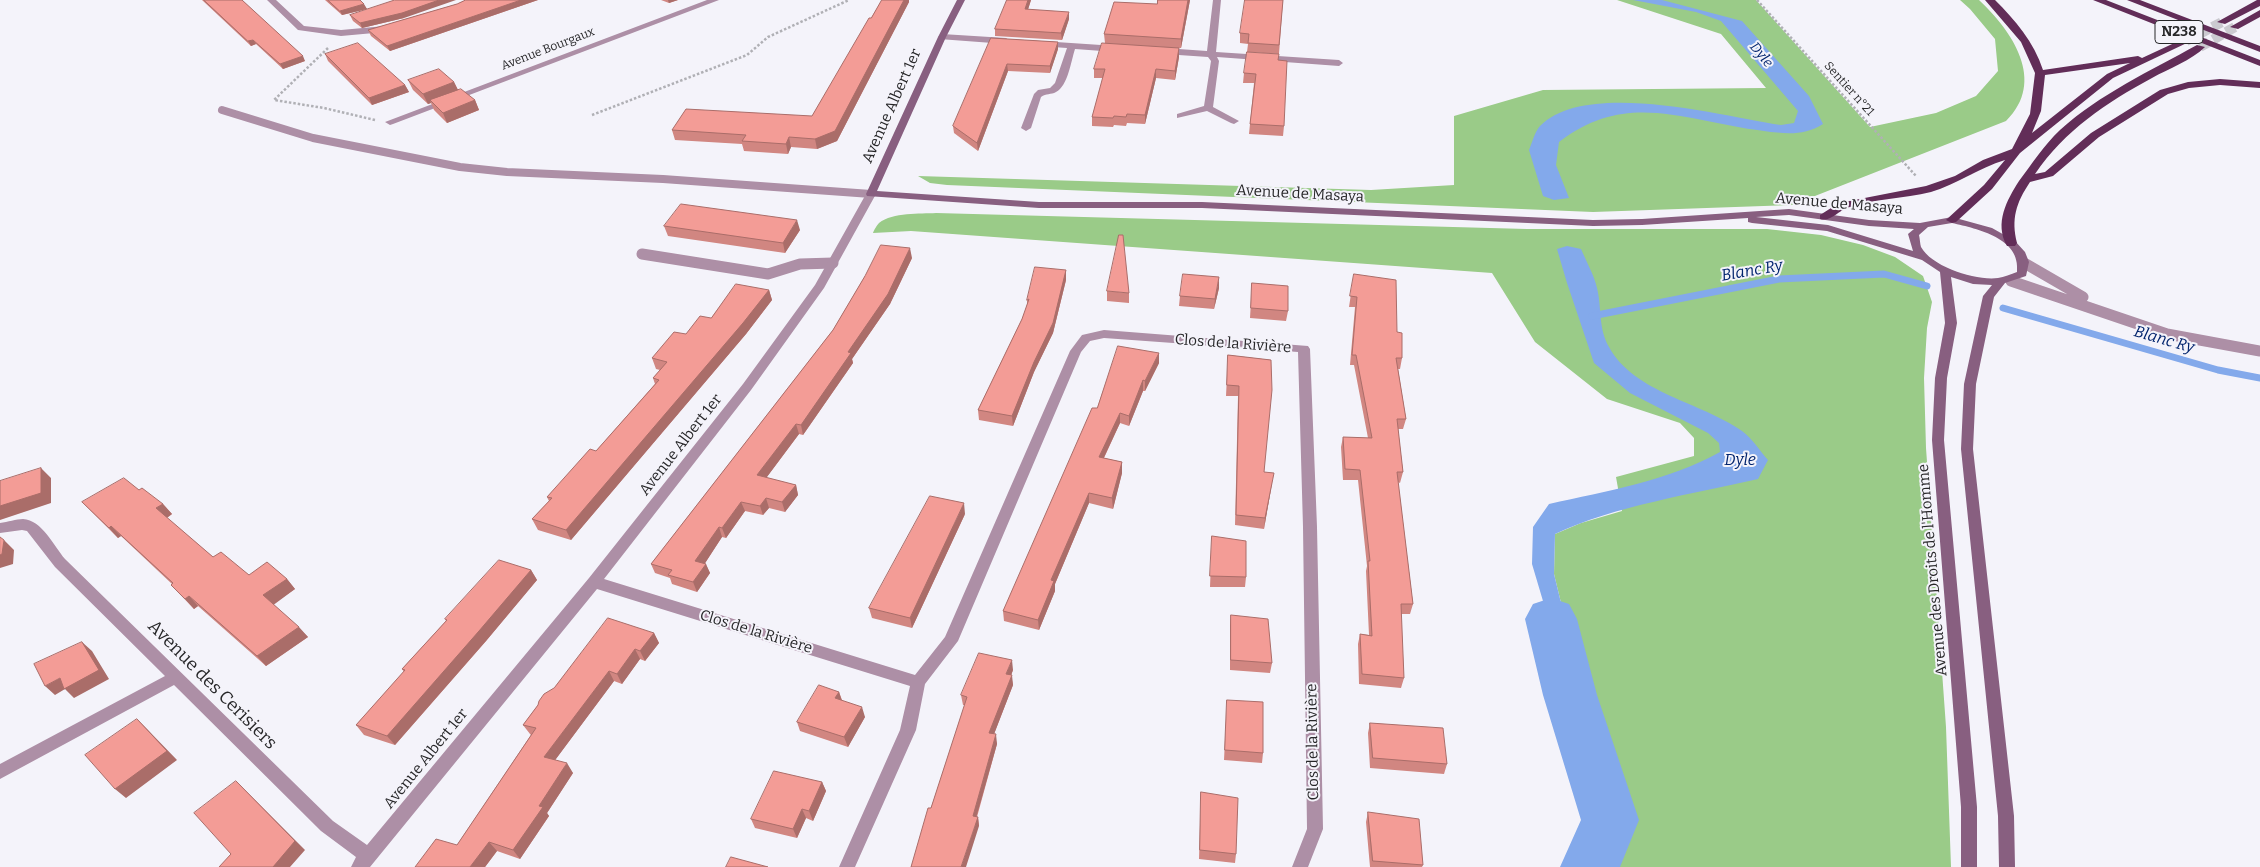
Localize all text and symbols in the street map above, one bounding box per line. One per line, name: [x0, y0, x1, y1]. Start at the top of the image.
road number: N238: [2155, 21, 2203, 44]
street label: Avenue Bourgaux: [499, 25, 597, 73]
water label: Dyle: [1746, 39, 1776, 71]
street label: Avenue Albert 1er: [859, 46, 925, 166]
street label: Sentier n°21: [1821, 59, 1877, 119]
street label: Avenue de Masaya: [1236, 182, 1364, 206]
street label: Avenue de Masaya: [1774, 189, 1904, 219]
water label: Blanc Ry: [1720, 256, 1784, 286]
water label: Blanc Ry: [2132, 322, 2196, 358]
street label: Clos de la Rivière: [1174, 331, 1292, 357]
street label: Avenue Albert 1er: [636, 391, 726, 499]
water label: Dyle: [1724, 451, 1756, 471]
street label: Avenue des Droits de l'Homme: [1915, 463, 1951, 677]
street label: Clos de la Rivière: [698, 606, 814, 658]
street label: Avenue des Cerisiers: [143, 616, 281, 754]
street label: Clos de la Rivière: [1303, 684, 1323, 800]
street label: Avenue Albert 1er: [380, 705, 472, 813]

